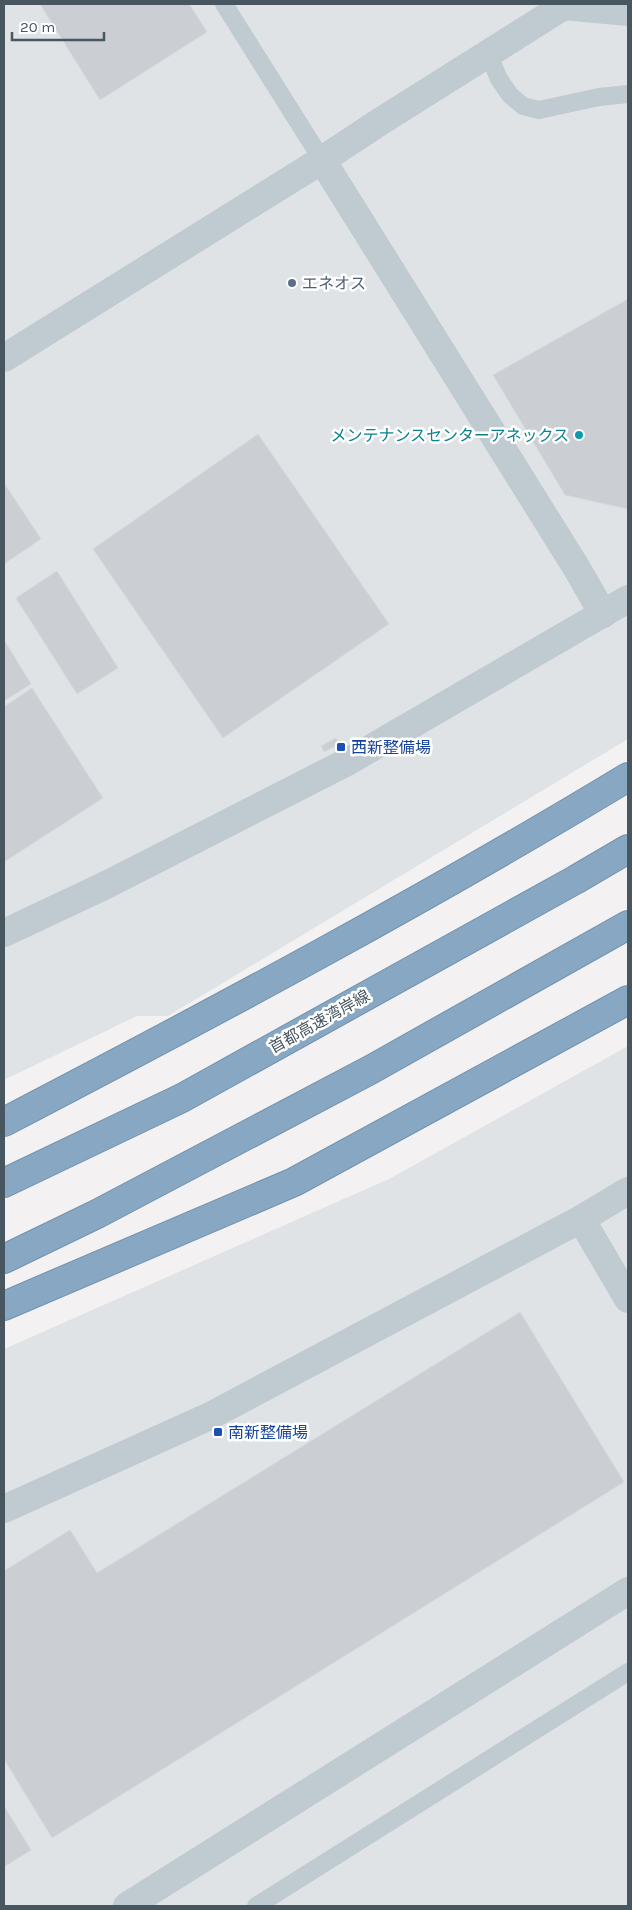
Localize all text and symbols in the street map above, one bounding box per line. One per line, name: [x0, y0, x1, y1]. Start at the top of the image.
scale bar: [12, 10, 105, 42]
text: 20 m: [20, 18, 55, 36]
place label: エネオス: [302, 274, 366, 293]
marker: エネオス: [286, 277, 298, 289]
place label: メンテナンスセンターアネックス: [330, 426, 569, 445]
marker: メンテナンスセンターアネックス: [573, 429, 585, 441]
place label: 西新整備場: [351, 738, 431, 757]
marker: 西新整備場: [335, 741, 347, 753]
street label: 首都高速湾岸線: [266, 986, 373, 1057]
place label: 南新整備場: [228, 1423, 308, 1442]
marker: 南新整備場: [212, 1426, 224, 1438]

